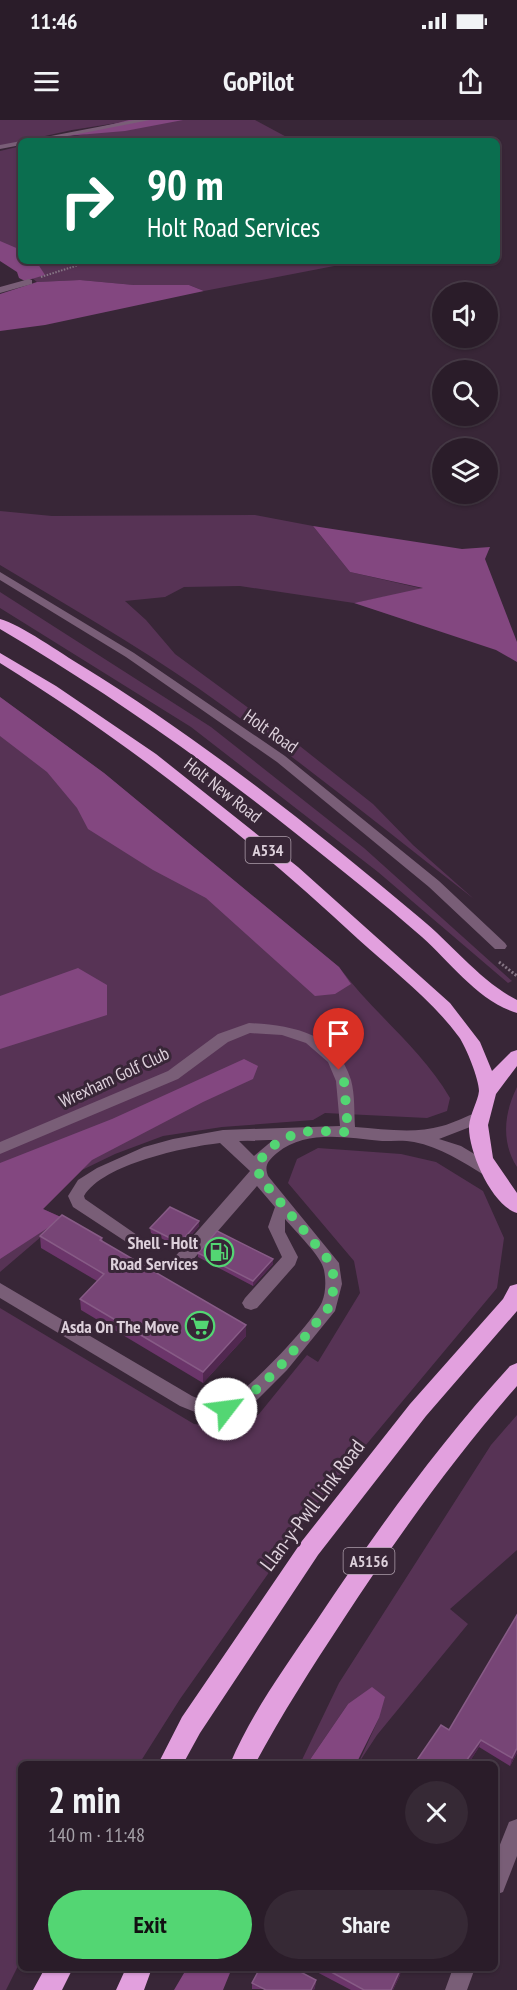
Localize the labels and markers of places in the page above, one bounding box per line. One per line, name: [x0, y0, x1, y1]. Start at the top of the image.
pin: [313, 1008, 364, 1070]
place label: Shell - Holt Road Services: [110, 1231, 199, 1275]
fuel station icon: Shell - Holt Road Services: [203, 1236, 235, 1268]
supermarket icon: Asda On The Move: [184, 1310, 216, 1342]
place label: Asda On The Move: [60, 1315, 179, 1338]

